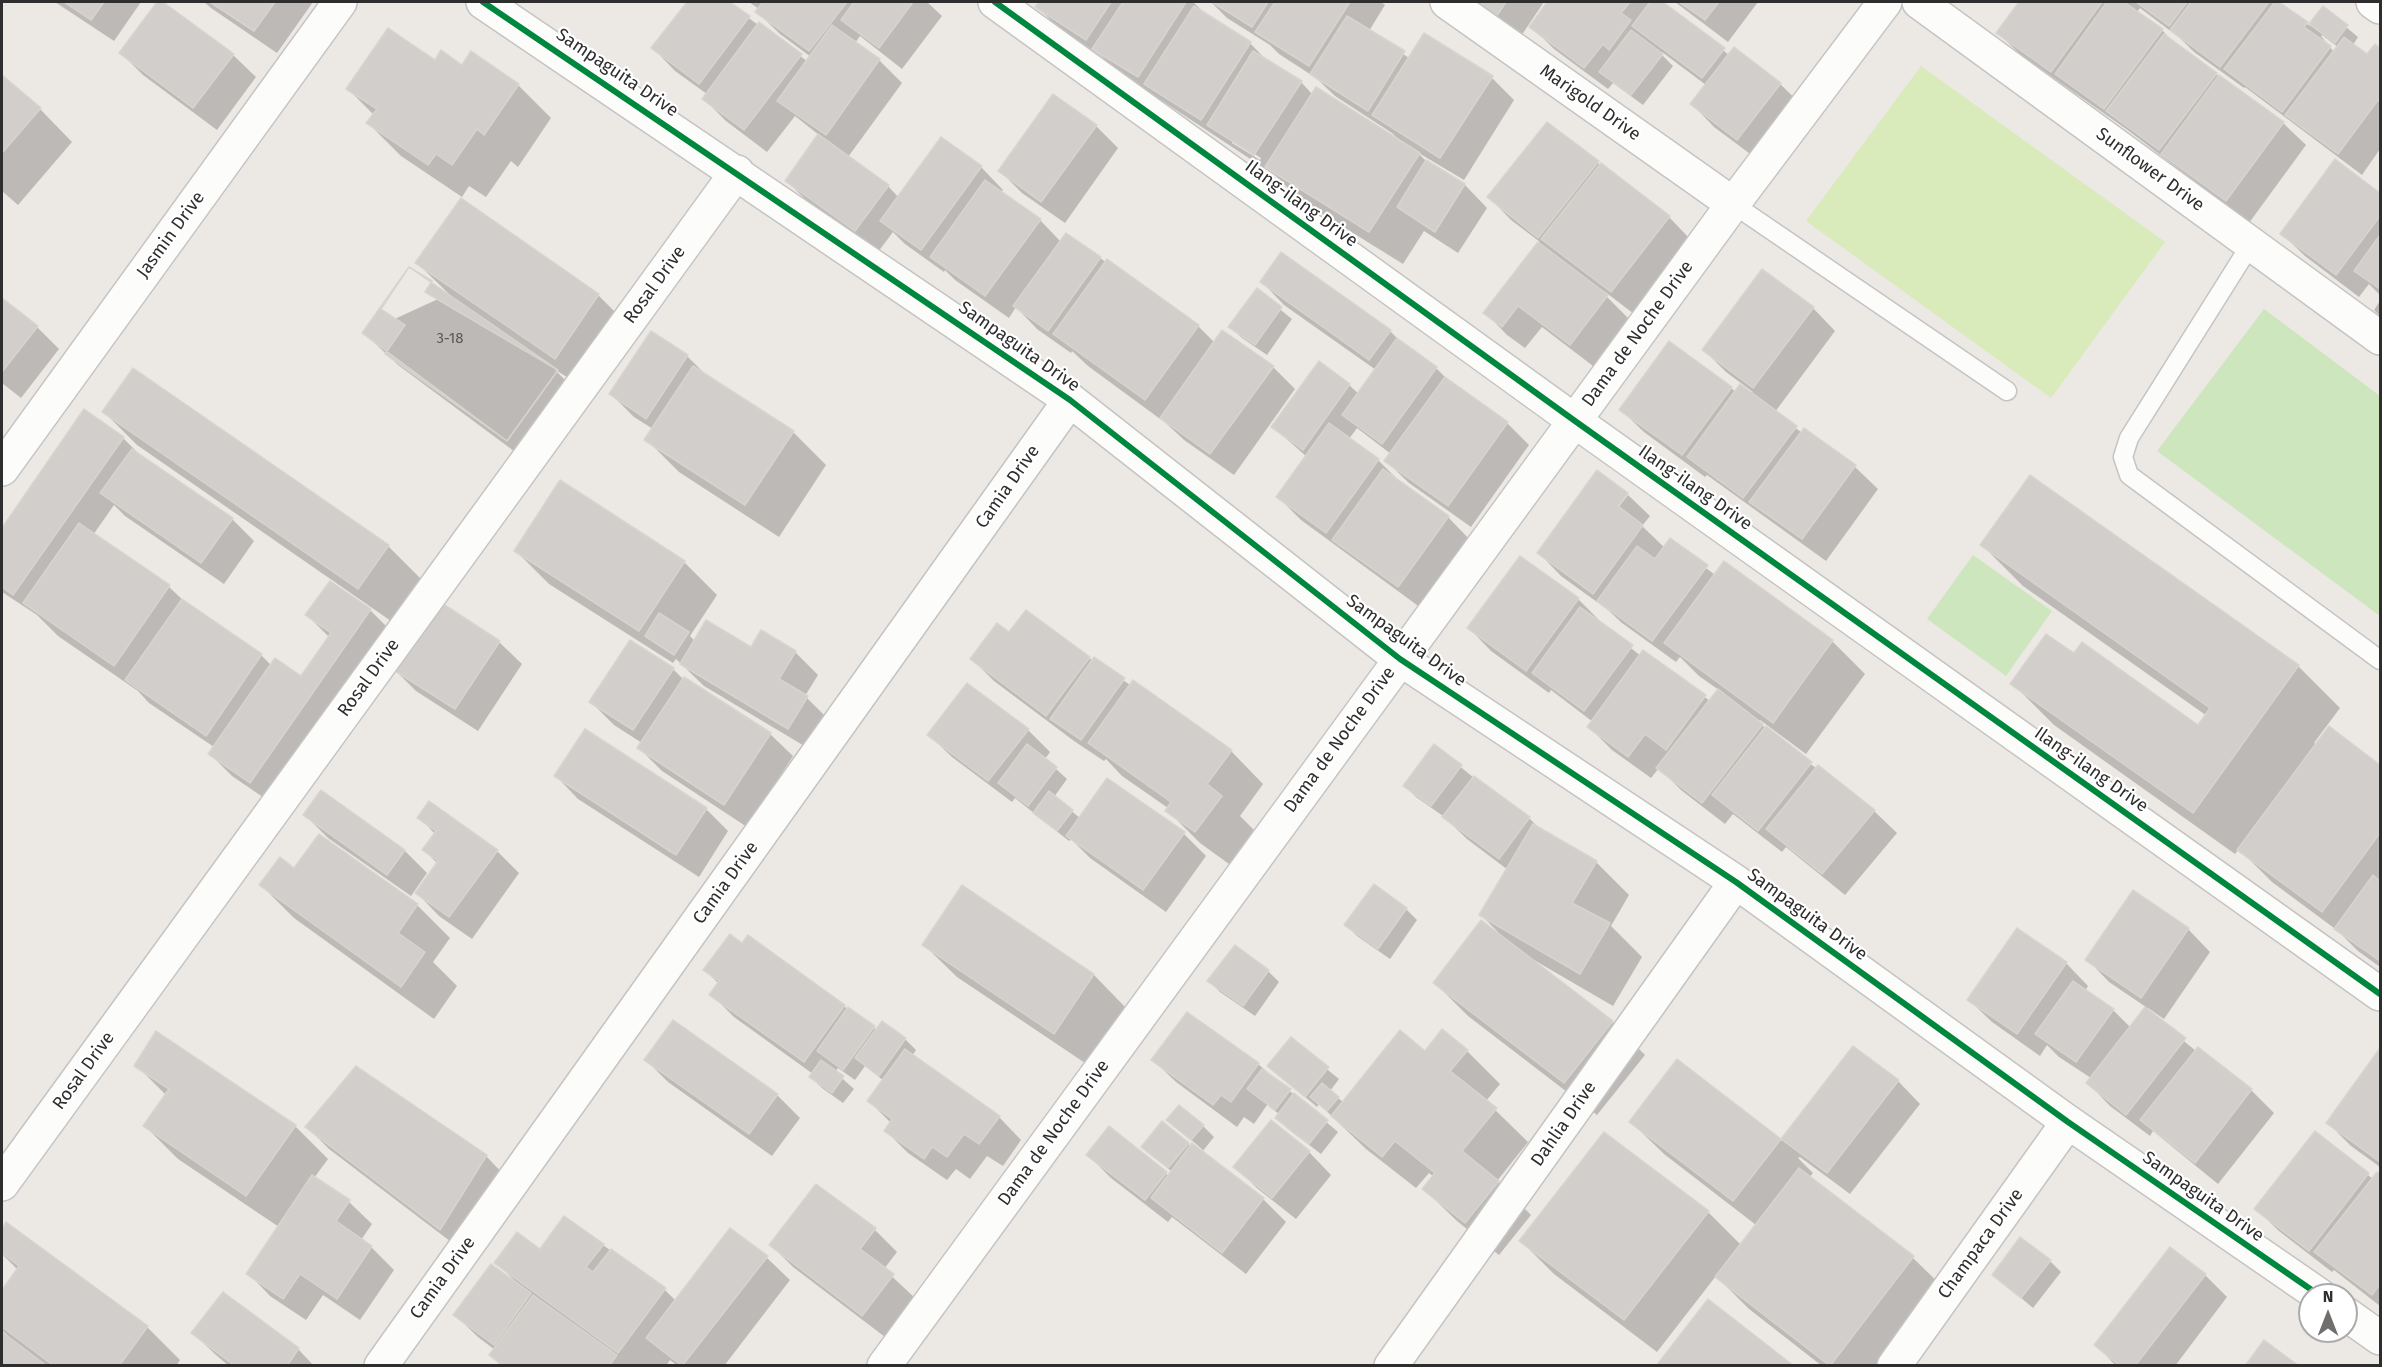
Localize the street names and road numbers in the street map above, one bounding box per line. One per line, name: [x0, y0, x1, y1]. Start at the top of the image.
street label: Sampaguita Drive: [552, 24, 682, 122]
street label: Marigold Drive: [1535, 60, 1645, 146]
street label: Sunflower Drive: [2092, 123, 2208, 217]
street label: Ilang-ilang Drive: [1240, 156, 1362, 252]
street label: Jasmin Drive: [132, 188, 210, 282]
street label: Rosal Drive: [619, 242, 691, 328]
street label: Dama de Noche Drive: [1578, 257, 1698, 411]
street label: Sampaguita Drive: [954, 297, 1084, 397]
street label: Camia Drive: [971, 441, 1045, 533]
street label: Ilang-ilang Drive: [1634, 441, 1756, 535]
street label: Sampaguita Drive: [1342, 590, 1470, 692]
street label: Rosal Drive: [333, 635, 405, 721]
street label: Dama de Noche Drive: [1280, 663, 1400, 817]
street label: Ilang-ilang Drive: [2030, 723, 2152, 817]
street label: Camia Drive: [689, 837, 763, 929]
street label: Sampaguita Drive: [1743, 864, 1871, 966]
street label: Rosal Drive: [48, 1028, 120, 1114]
street label: Dama de Noche Drive: [994, 1056, 1114, 1210]
street label: Dahlia Drive: [1527, 1077, 1601, 1171]
street label: Sampaguita Drive: [2138, 1147, 2268, 1247]
street label: Champaca Drive: [1934, 1185, 2028, 1303]
street label: Camia Drive: [406, 1232, 480, 1324]

